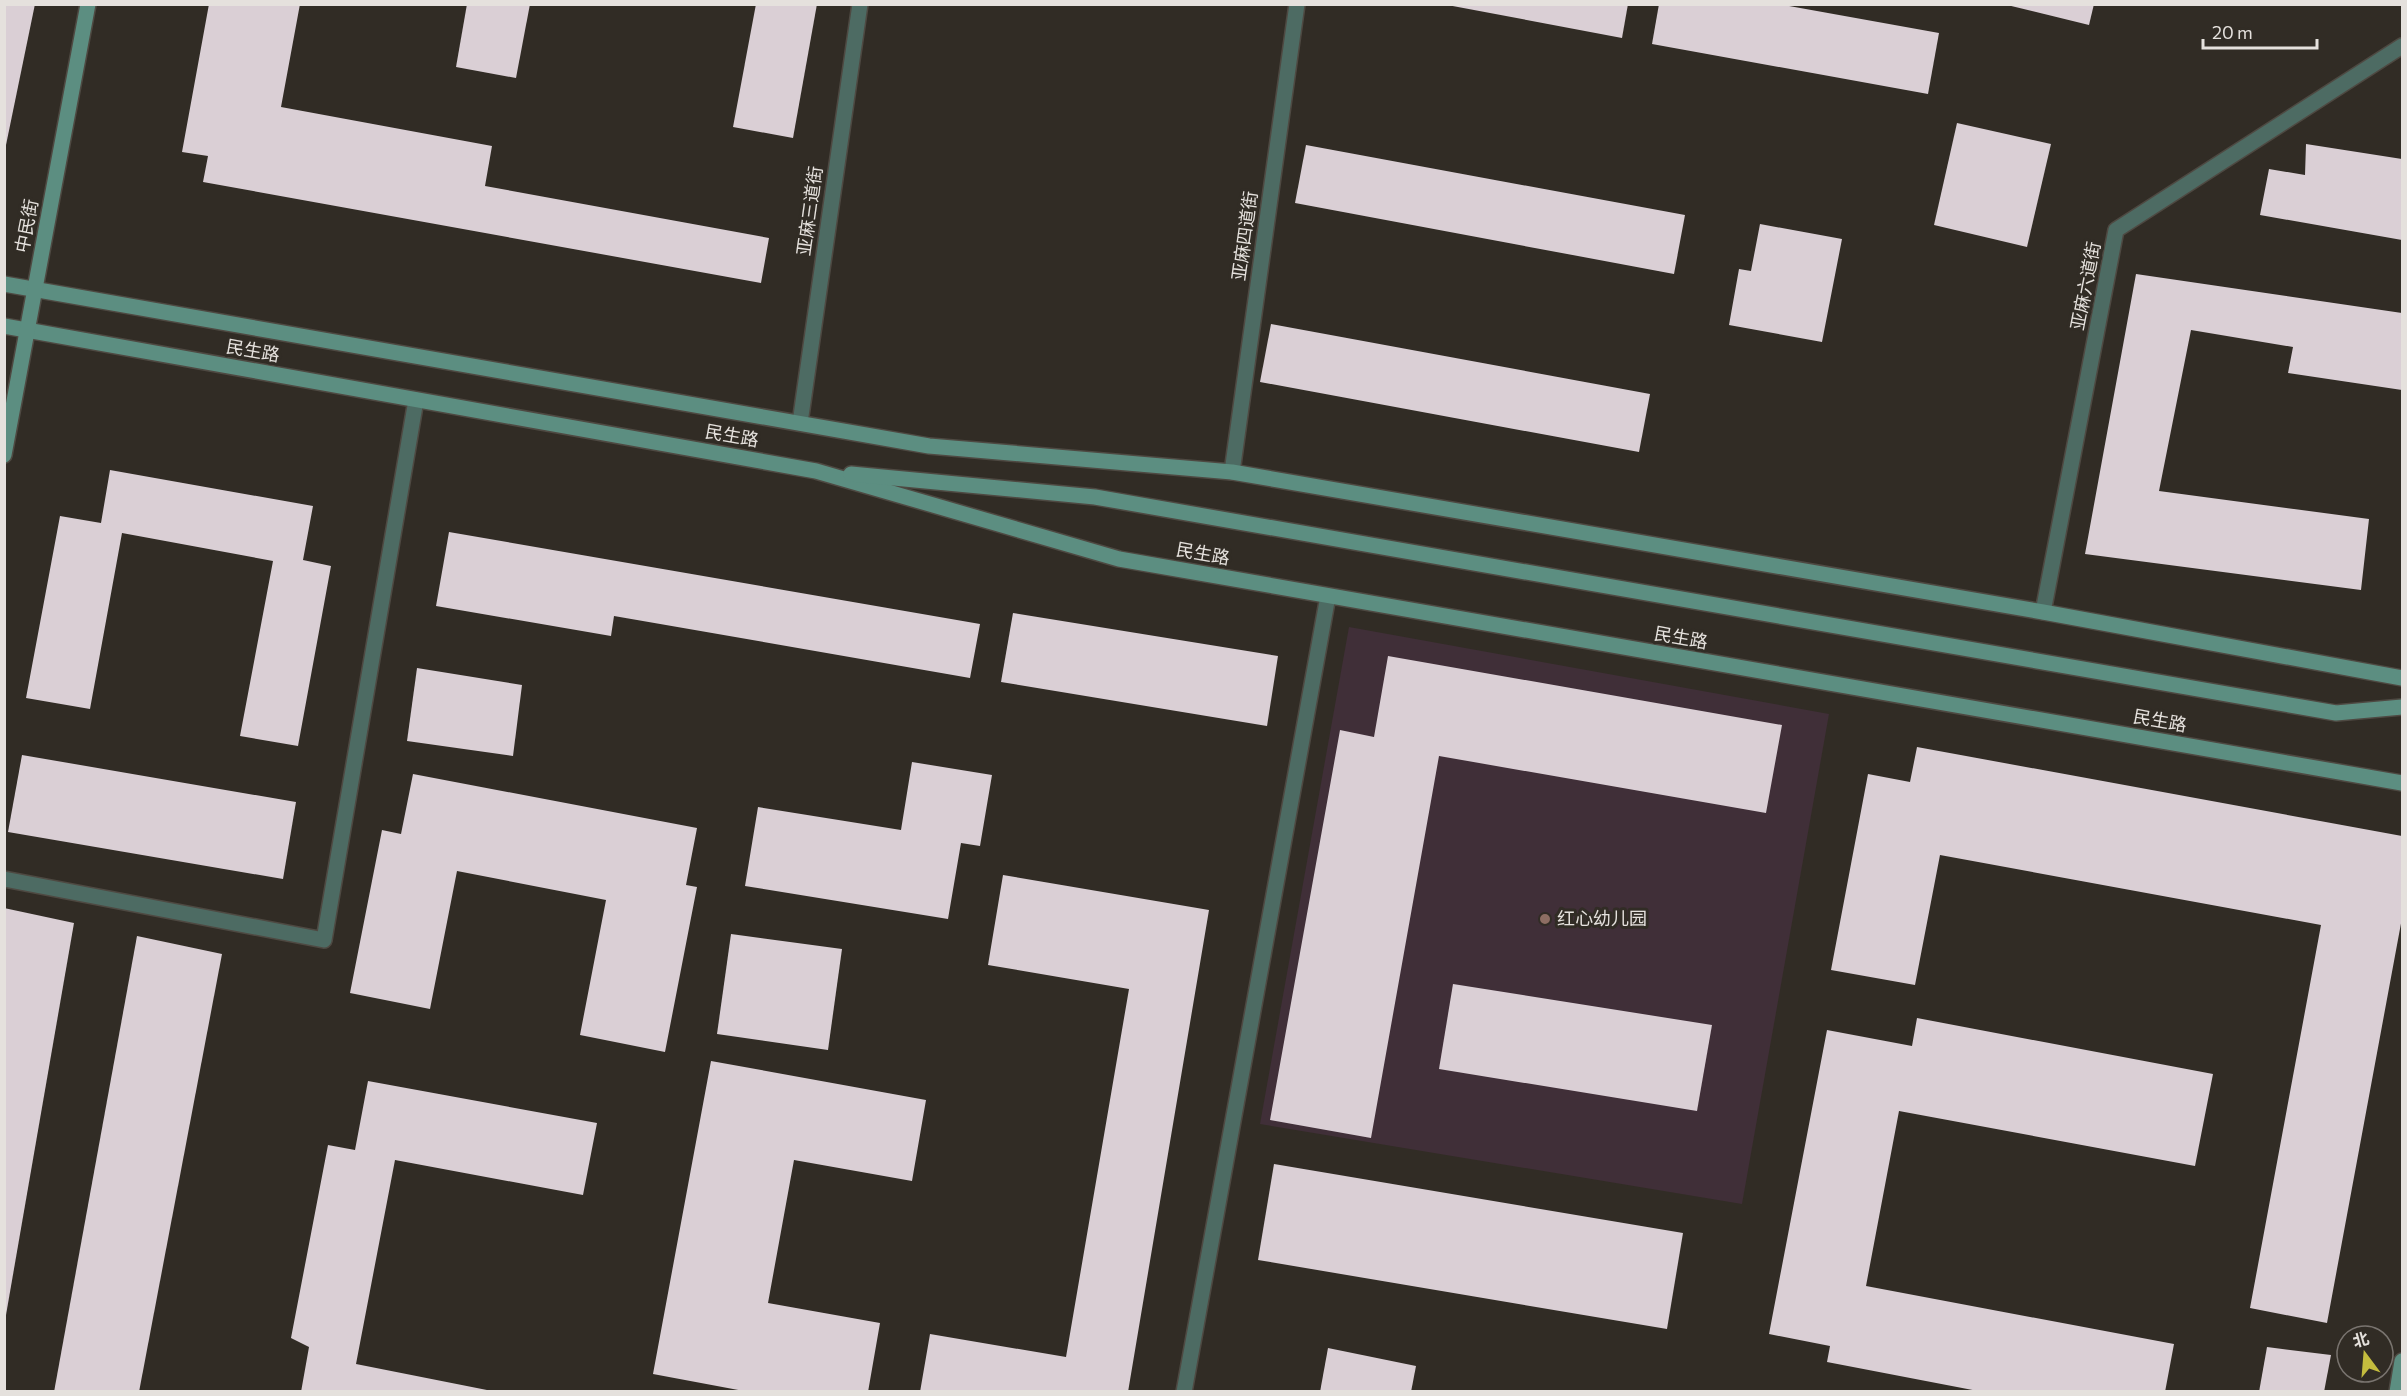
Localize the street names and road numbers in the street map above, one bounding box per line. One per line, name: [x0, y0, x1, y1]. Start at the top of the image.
street label: 亚麻三道街: [792, 165, 826, 257]
street label: 亚麻四道街: [1227, 190, 1261, 282]
street label: 中民街: [10, 197, 42, 254]
street label: 亚麻六道街: [2066, 240, 2104, 332]
street label: 民生路: [225, 334, 282, 366]
street label: 民生路: [704, 419, 761, 451]
street label: 民生路: [1175, 537, 1232, 569]
street label: 民生路: [1653, 621, 1710, 653]
street label: 民生路: [2132, 704, 2189, 736]

